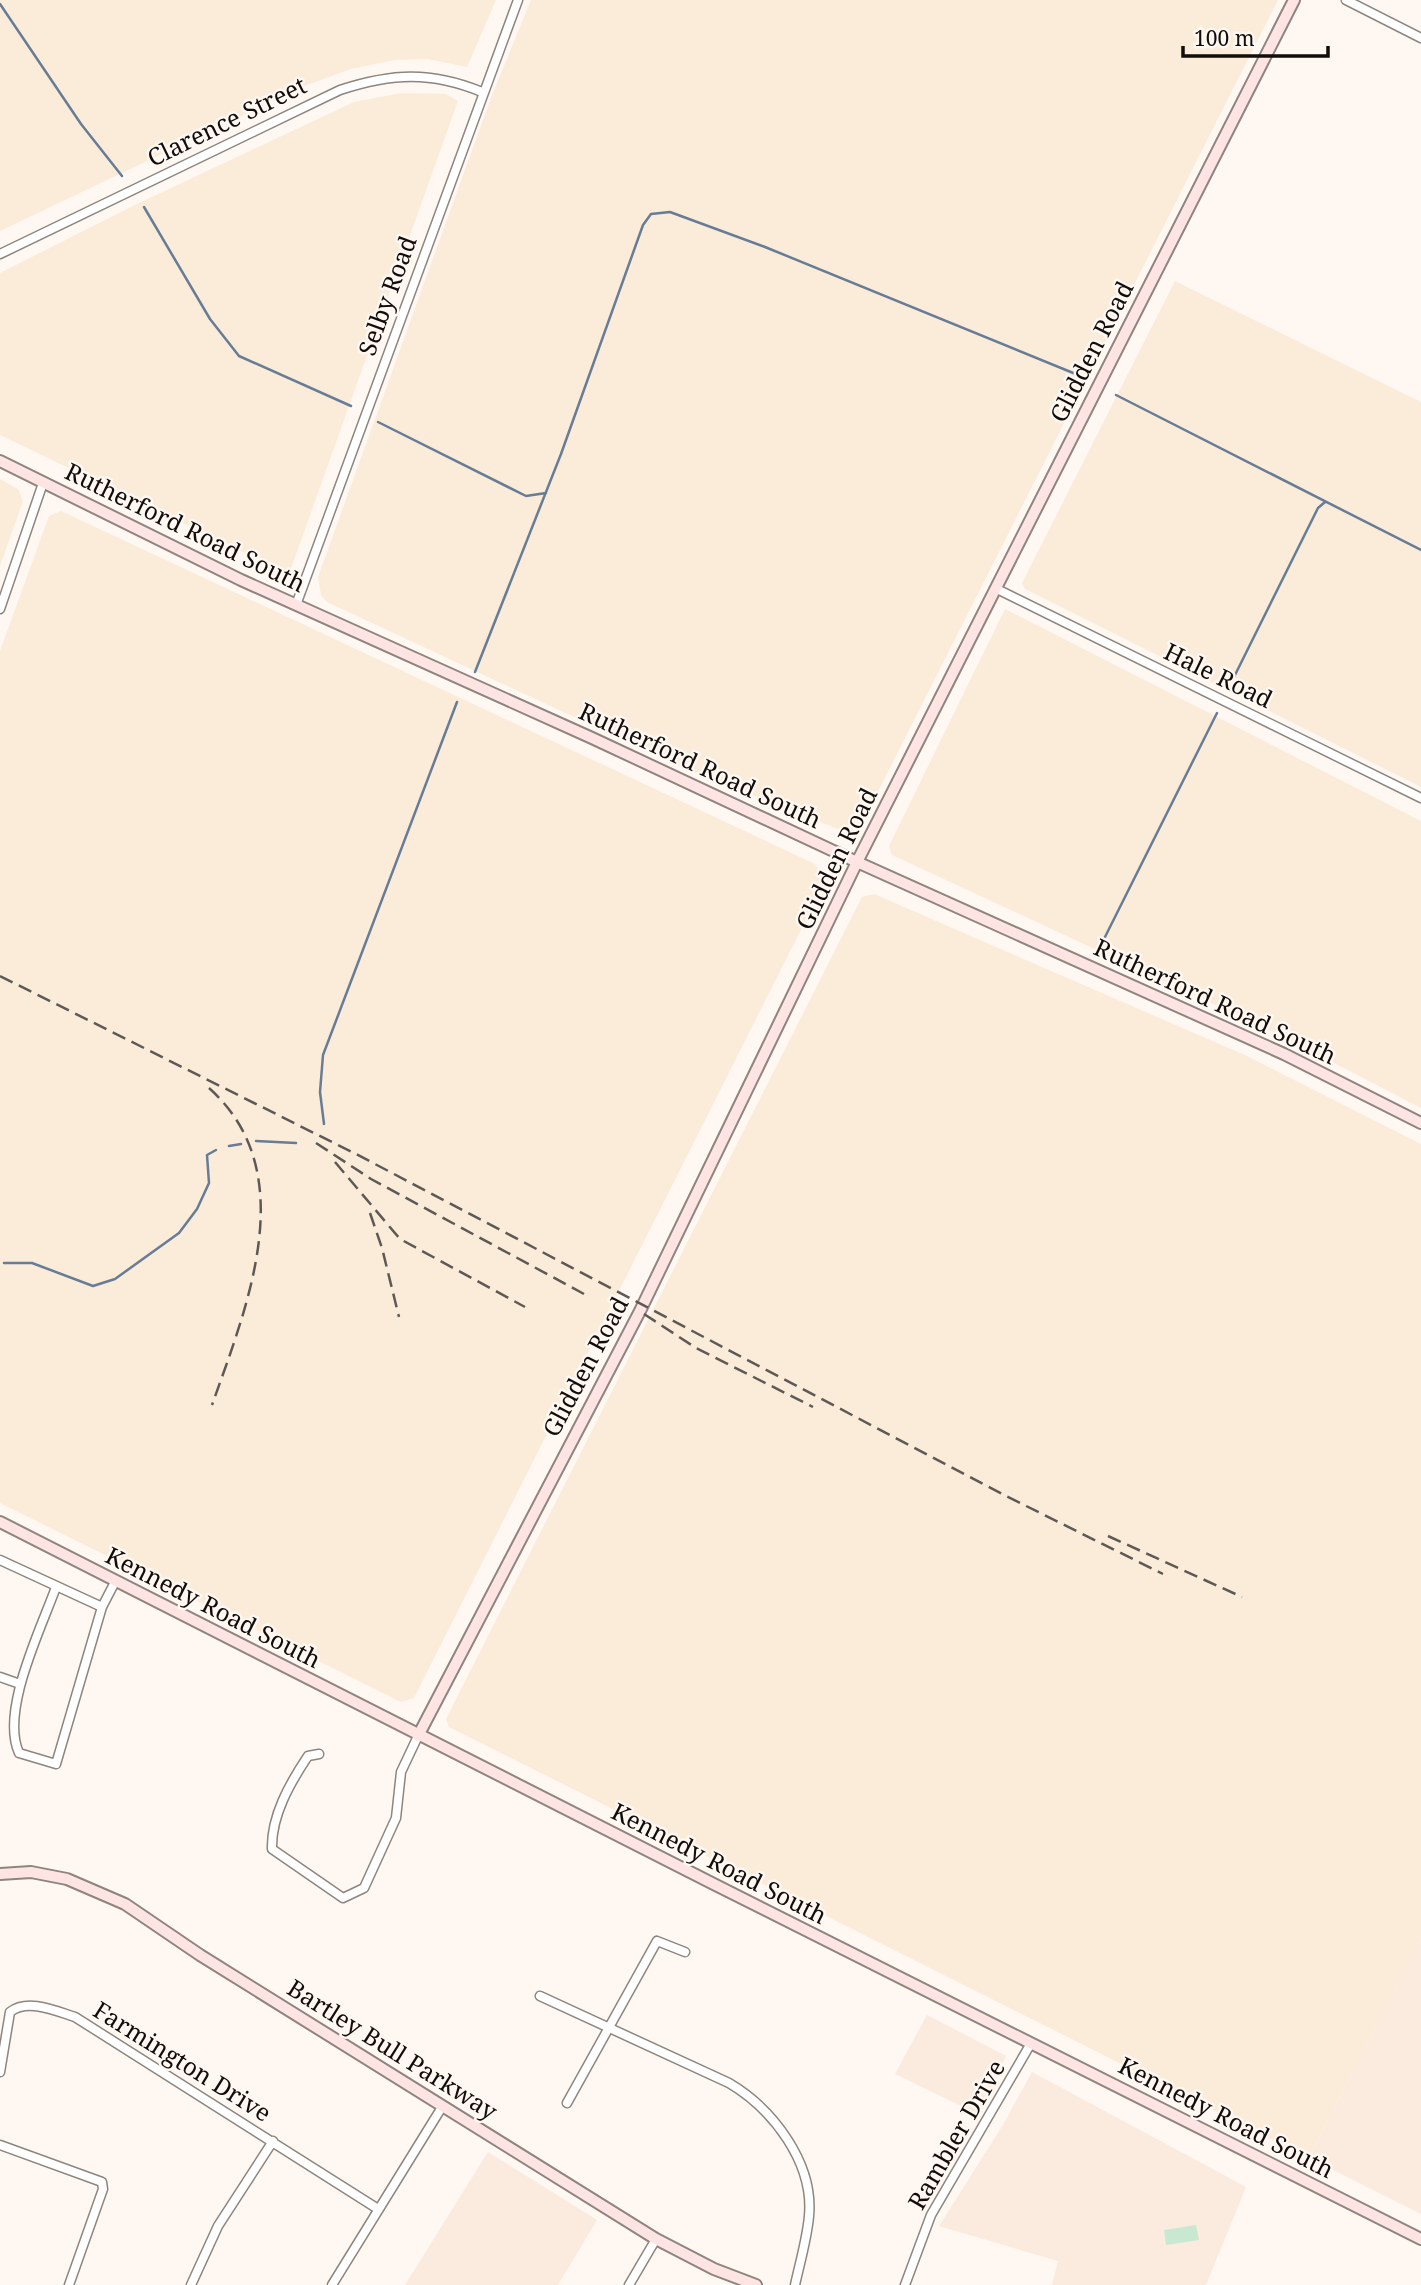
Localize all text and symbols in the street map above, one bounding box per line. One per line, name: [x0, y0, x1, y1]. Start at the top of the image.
scale bar: [1183, 14, 1328, 58]
text: 100 m: [1194, 24, 1255, 52]
street label: Clarence Street: [141, 68, 311, 173]
street label: Selby Road: [350, 231, 424, 360]
street label: Glidden Road: [1041, 275, 1140, 427]
street label: Rutherford Road South: [60, 454, 311, 599]
street label: Hale Road: [1159, 634, 1279, 715]
street label: Rutherford Road South: [574, 694, 827, 835]
street label: Glidden Road: [787, 782, 884, 935]
street label: Rutherford Road South: [1089, 930, 1342, 1071]
street label: Glidden Road: [534, 1290, 636, 1442]
street label: Kennedy Road South: [100, 1538, 327, 1675]
street label: Kennedy Road South: [606, 1794, 833, 1931]
street label: Bartley Bull Parkway: [282, 1971, 504, 2127]
street label: Farmington Drive: [88, 1993, 278, 2129]
street label: Kennedy Road South: [1113, 2048, 1340, 2185]
street label: Rambler Drive: [899, 2053, 1012, 2215]

